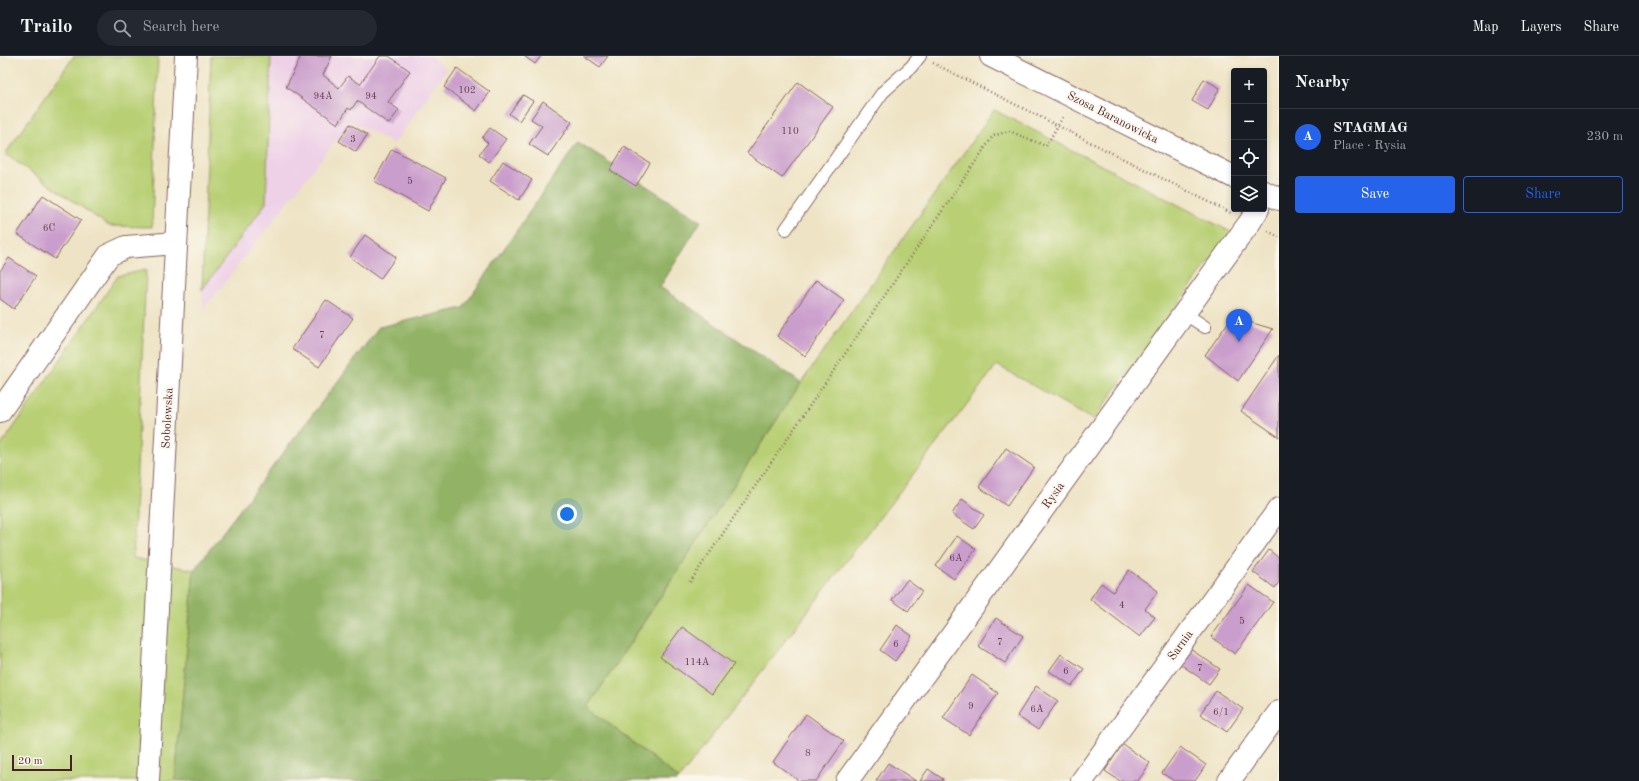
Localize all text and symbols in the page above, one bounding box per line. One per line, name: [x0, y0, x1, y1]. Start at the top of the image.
search box: [97, 10, 377, 46]
icon: search: [111, 17, 133, 39]
text: Trailo: [20, 18, 73, 37]
text: Search here: [143, 20, 219, 35]
text: Map: [1473, 20, 1499, 34]
text: Layers: [1521, 20, 1562, 34]
text: Share: [1584, 20, 1619, 34]
map controls: [1231, 68, 1267, 212]
button: +: [1231, 68, 1267, 104]
text: Nearby: [1295, 74, 1350, 91]
house number: 102: [458, 85, 476, 95]
street label: Szosa Baranowicka: [1065, 90, 1160, 146]
house number: 94A: [313, 91, 333, 101]
house number: 94: [365, 91, 377, 101]
button: −: [1231, 104, 1267, 140]
text: STAGMAG: [1333, 121, 1408, 136]
house number: 110: [781, 126, 799, 136]
text: A: [1303, 130, 1313, 143]
text: 230 m: [1586, 130, 1623, 143]
house number: 3: [350, 134, 356, 144]
text: Place · Rysia: [1333, 139, 1406, 152]
button: locate: [1231, 140, 1267, 176]
house number: 5: [407, 176, 413, 186]
button: layers: [1231, 176, 1267, 212]
button: Save: [1295, 176, 1455, 213]
button: Share: [1463, 176, 1623, 213]
house number: 6C: [43, 223, 56, 233]
pin: A: [1226, 309, 1252, 342]
house number: 7: [319, 330, 325, 340]
street label: Sobolewska: [160, 387, 176, 449]
street label: Rysia: [1040, 480, 1067, 511]
your location: [557, 504, 577, 524]
house number: 6A: [949, 553, 963, 563]
house number: 4: [1119, 600, 1125, 610]
house number: 5: [1239, 616, 1245, 626]
street label: Sarnia: [1166, 628, 1196, 663]
house number: 7: [997, 637, 1003, 647]
house number: 6: [893, 639, 899, 649]
house number: 114А: [684, 657, 710, 667]
house number: 7: [1197, 663, 1203, 673]
house number: 6: [1063, 666, 1069, 676]
house number: 9: [968, 701, 974, 711]
house number: 6А: [1030, 704, 1044, 714]
house number: 6/1: [1213, 707, 1229, 717]
house number: 8: [805, 748, 811, 758]
scale bar: [12, 753, 72, 772]
text: 20 m: [18, 756, 43, 767]

